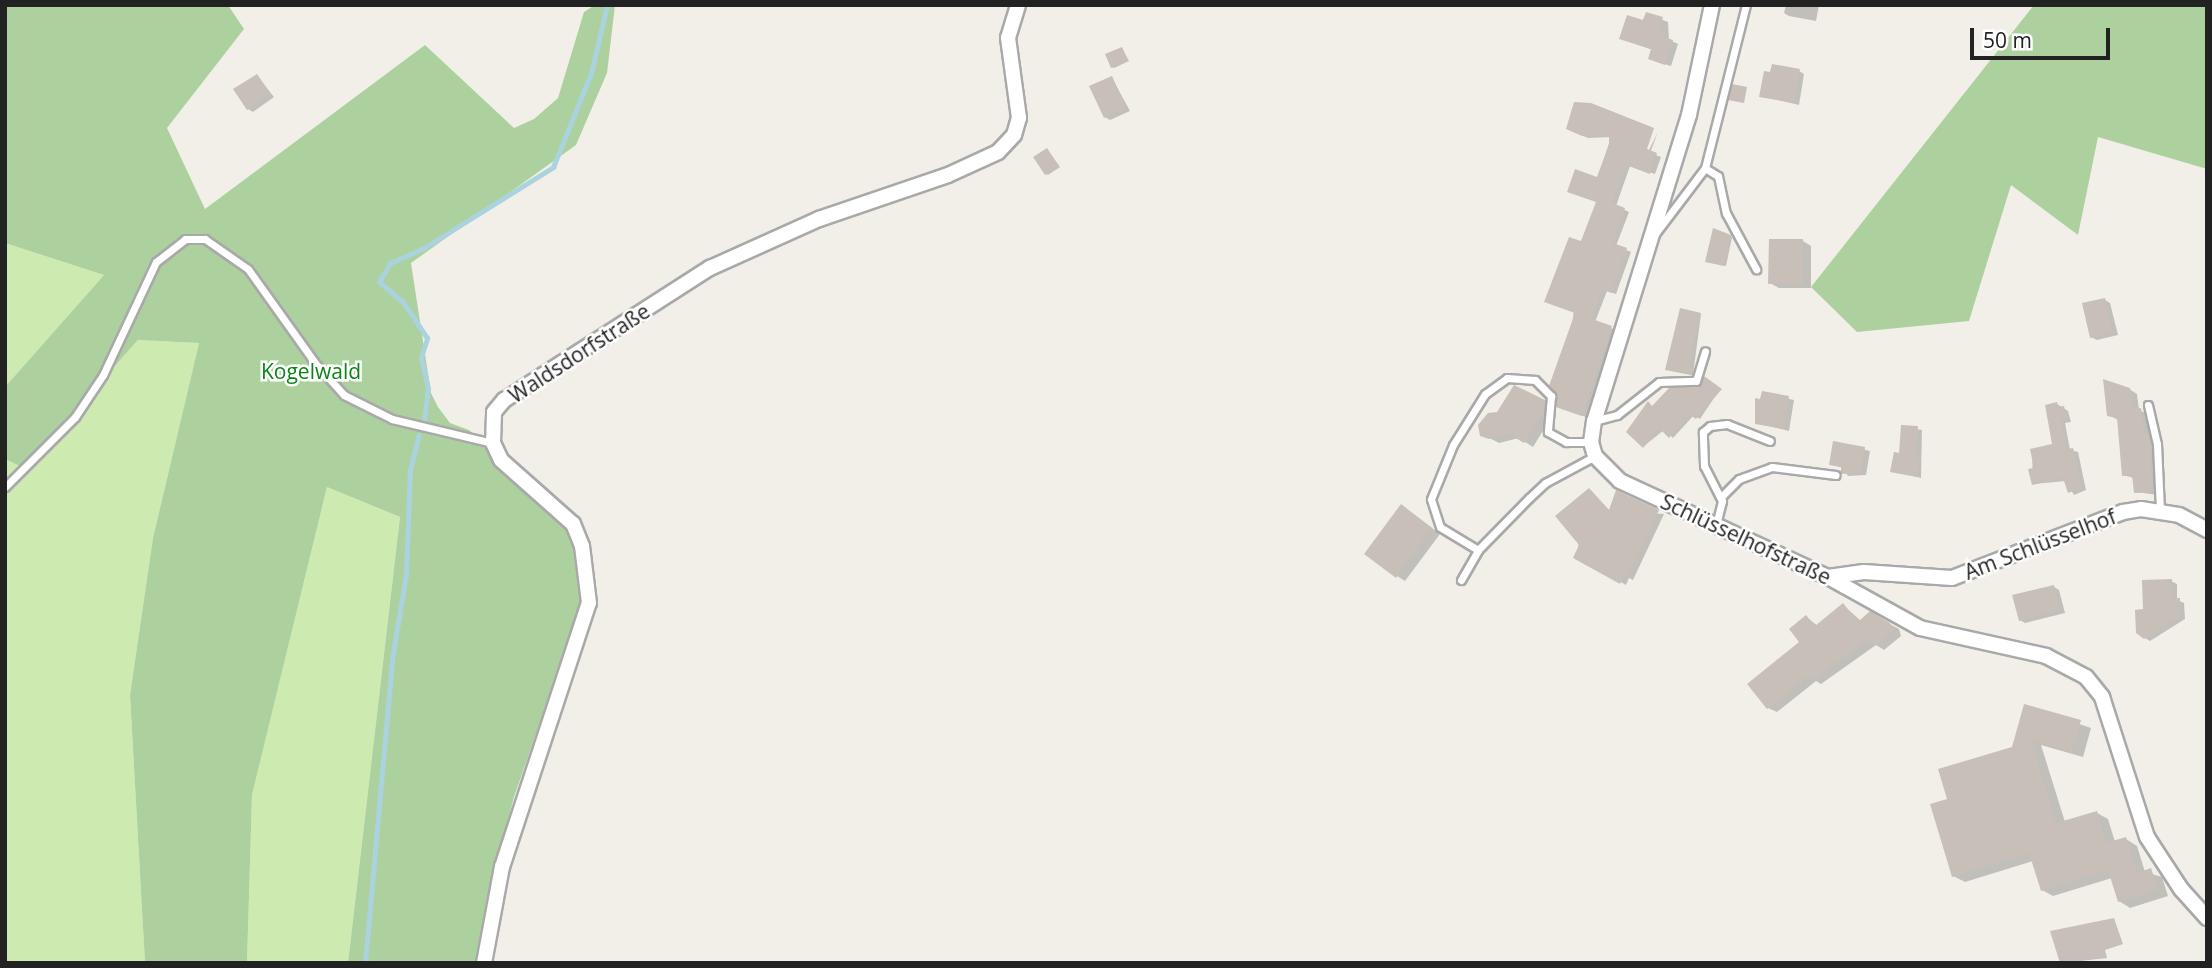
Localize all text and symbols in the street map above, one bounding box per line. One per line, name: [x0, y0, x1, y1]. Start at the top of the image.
scale bar: [1974, 14, 2114, 58]
text: 50 m: [1983, 26, 2032, 54]
street label: Waldsdorfstraße: [504, 298, 654, 408]
park label: Kogelwald: [261, 358, 361, 384]
street label: Schlüsselhofstraße: [1657, 489, 1835, 589]
street label: Am Schlüsselhof: [1961, 503, 2119, 585]

